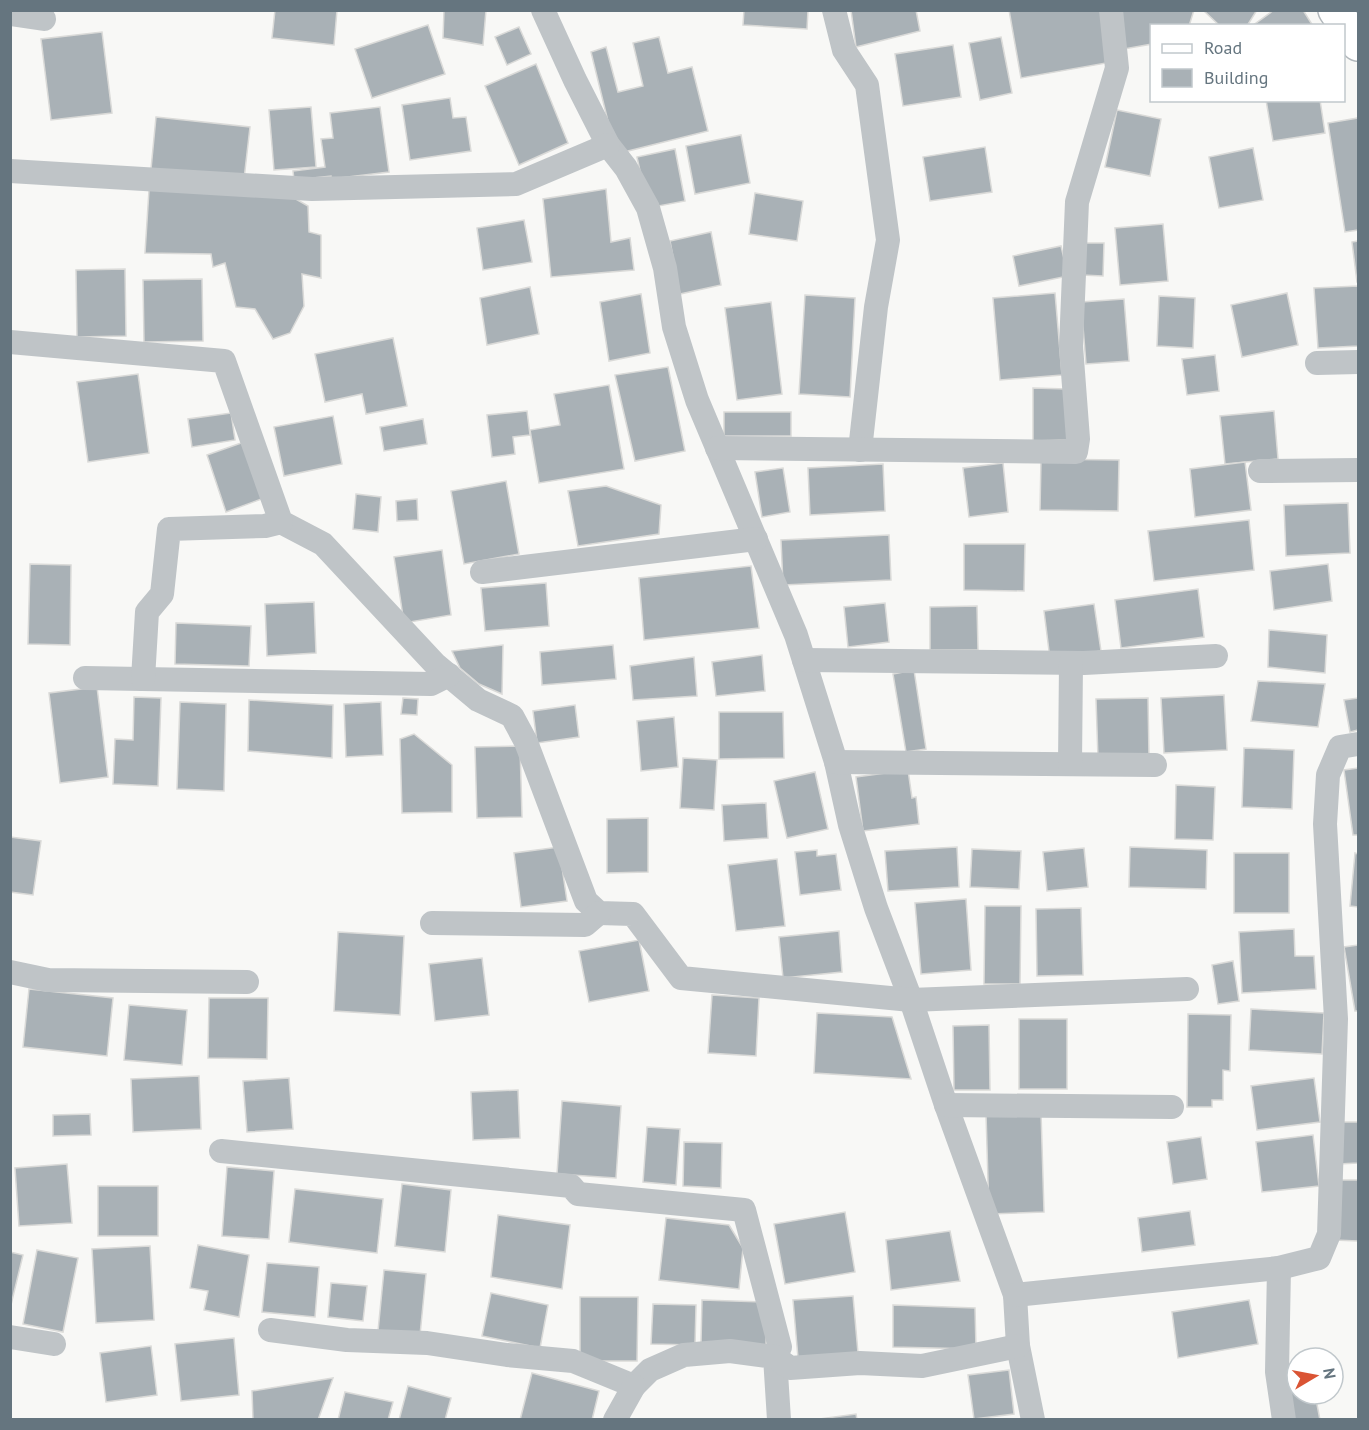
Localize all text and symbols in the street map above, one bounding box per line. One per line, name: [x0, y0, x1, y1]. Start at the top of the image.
legend: [1150, 24, 1345, 102]
text: Road: [1204, 36, 1242, 59]
text: Building: [1204, 66, 1268, 89]
north arrow: [1285, 1346, 1345, 1406]
text: N: [1319, 1366, 1341, 1380]

